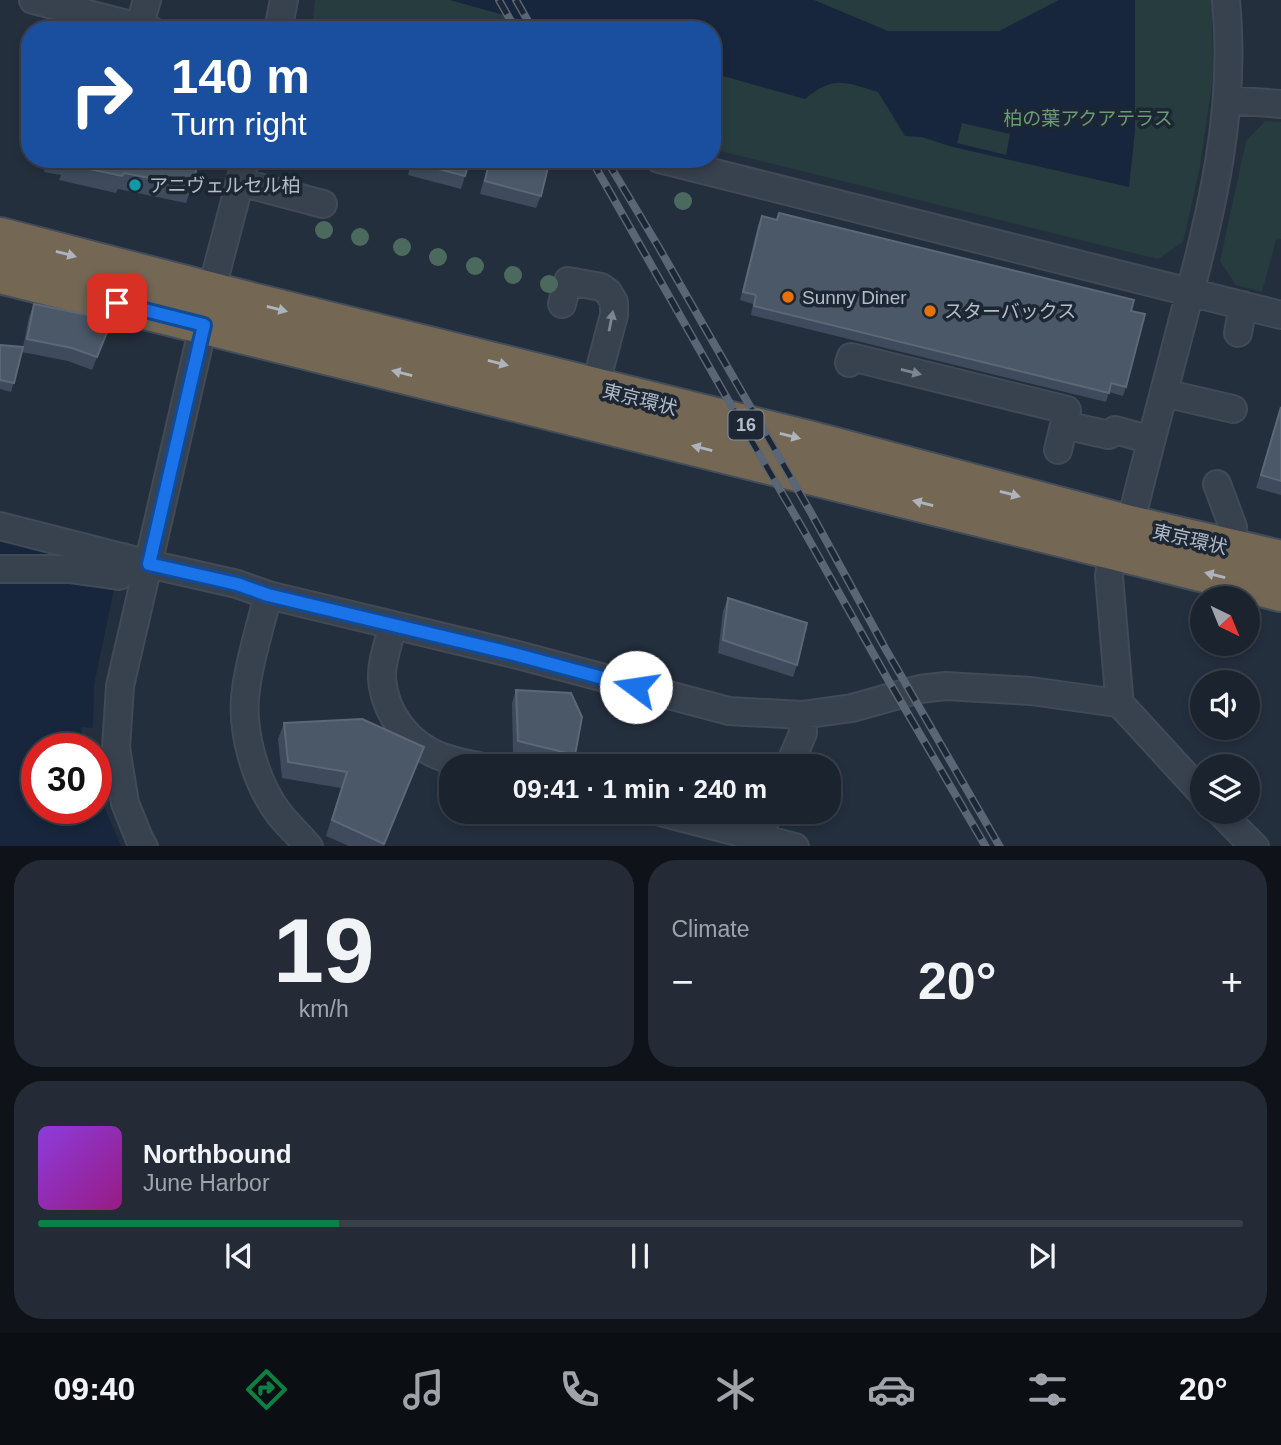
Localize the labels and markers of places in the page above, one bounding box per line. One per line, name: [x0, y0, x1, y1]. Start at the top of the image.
place label: アニヴェルセル柏: [149, 175, 301, 196]
marker: アニヴェルセル柏: [127, 177, 143, 193]
pin: [87, 273, 147, 333]
place label: Sunny Diner: [802, 287, 907, 308]
marker: Sunny Diner: [780, 289, 796, 305]
place label: スターバックス: [944, 301, 1076, 322]
marker: スターバックス: [922, 303, 938, 319]

